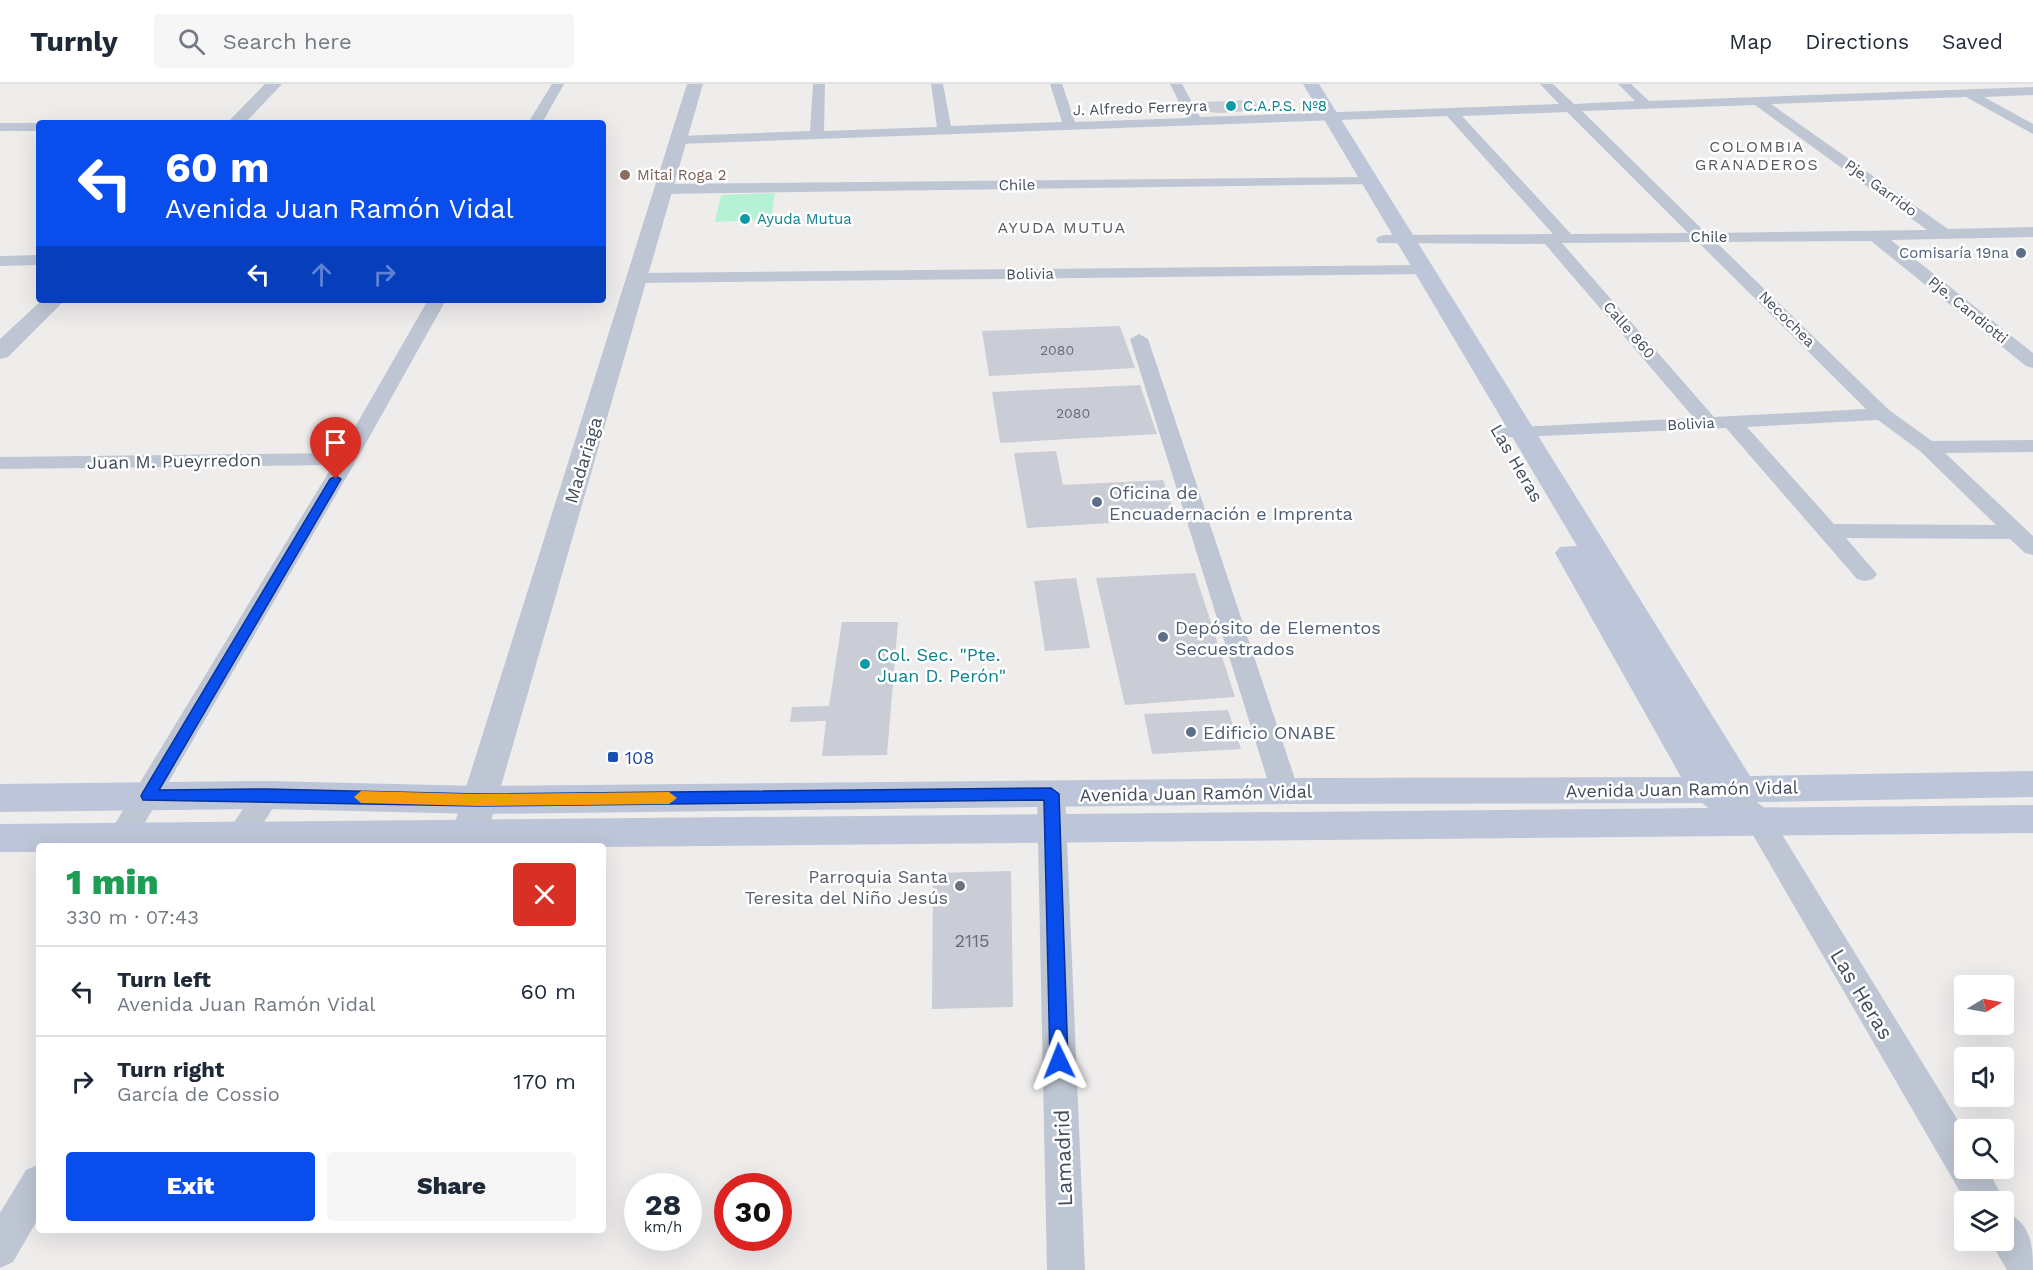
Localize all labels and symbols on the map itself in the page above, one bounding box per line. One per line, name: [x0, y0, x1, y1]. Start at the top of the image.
street label: J. Alfredo Ferreyra: [1072, 97, 1208, 119]
place label: C.A.P.S. Nº8: [1243, 97, 1327, 115]
marker: C.A.P.S. Nº8: [1224, 99, 1238, 113]
district label: COLOMBIA GRANADEROS: [1695, 137, 1819, 174]
street label: Pje. Garrido: [1841, 156, 1921, 220]
place label: Mitai Roga 2: [637, 166, 726, 184]
marker: Mitai Roga 2: [618, 168, 632, 182]
street label: Chile: [998, 176, 1036, 194]
place label: Ayuda Mutua: [757, 210, 852, 228]
marker: Ayuda Mutua: [738, 212, 752, 226]
district label: AYUDA MUTUA: [997, 218, 1127, 237]
street label: Chile: [1691, 228, 1727, 246]
place label: Comisaría 19na: [1899, 244, 2010, 262]
marker: Comisaría 19na: [2014, 246, 2028, 260]
street label: Bolivia: [1006, 265, 1054, 283]
street label: Pje. Candiotti: [1925, 273, 2011, 347]
street label: Necochea: [1755, 287, 1819, 351]
street label: Calle 860: [1599, 298, 1659, 362]
house number: 2080: [1040, 342, 1074, 358]
house number: 2080: [1056, 405, 1090, 421]
street label: Madariaga: [560, 414, 606, 506]
street label: Bolivia: [1667, 414, 1716, 434]
pin: [310, 417, 361, 479]
street label: Las Heras: [1486, 420, 1548, 506]
street label: Juan M. Pueyrredon: [87, 449, 261, 473]
place label: Oficina de Encuadernación e Imprenta: [1109, 482, 1353, 524]
marker: Oficina de Encuadernación e Imprenta: [1090, 495, 1104, 509]
place label: Depósito de Elementos Secuestrados: [1175, 617, 1381, 659]
marker: Depósito de Elementos Secuestrados: [1156, 630, 1170, 644]
place label: Col. Sec. "Pte. Juan D. Perón": [877, 644, 1006, 686]
marker: Col. Sec. "Pte. Juan D. Perón": [858, 657, 872, 671]
place label: Edificio ONABE: [1203, 722, 1336, 743]
marker: Edificio ONABE: [1184, 725, 1198, 739]
place label: 108: [625, 747, 654, 768]
marker: 108: [606, 750, 620, 764]
street label: Avenida Juan Ramón Vidal: [1566, 776, 1799, 802]
street label: Avenida Juan Ramón Vidal: [1080, 780, 1313, 806]
place label: Parroquia Santa Teresita del Niño Jesús: [745, 866, 948, 908]
marker: Parroquia Santa Teresita del Niño Jesús: [953, 879, 967, 893]
house number: 2115: [954, 930, 990, 951]
street label: Las Heras: [1825, 944, 1899, 1044]
north arrow: [1954, 975, 2014, 1035]
position arrow: [1027, 1029, 1091, 1093]
street label: Lamadrid: [1049, 1109, 1077, 1207]
speed limit sign: 30: [714, 1173, 792, 1251]

